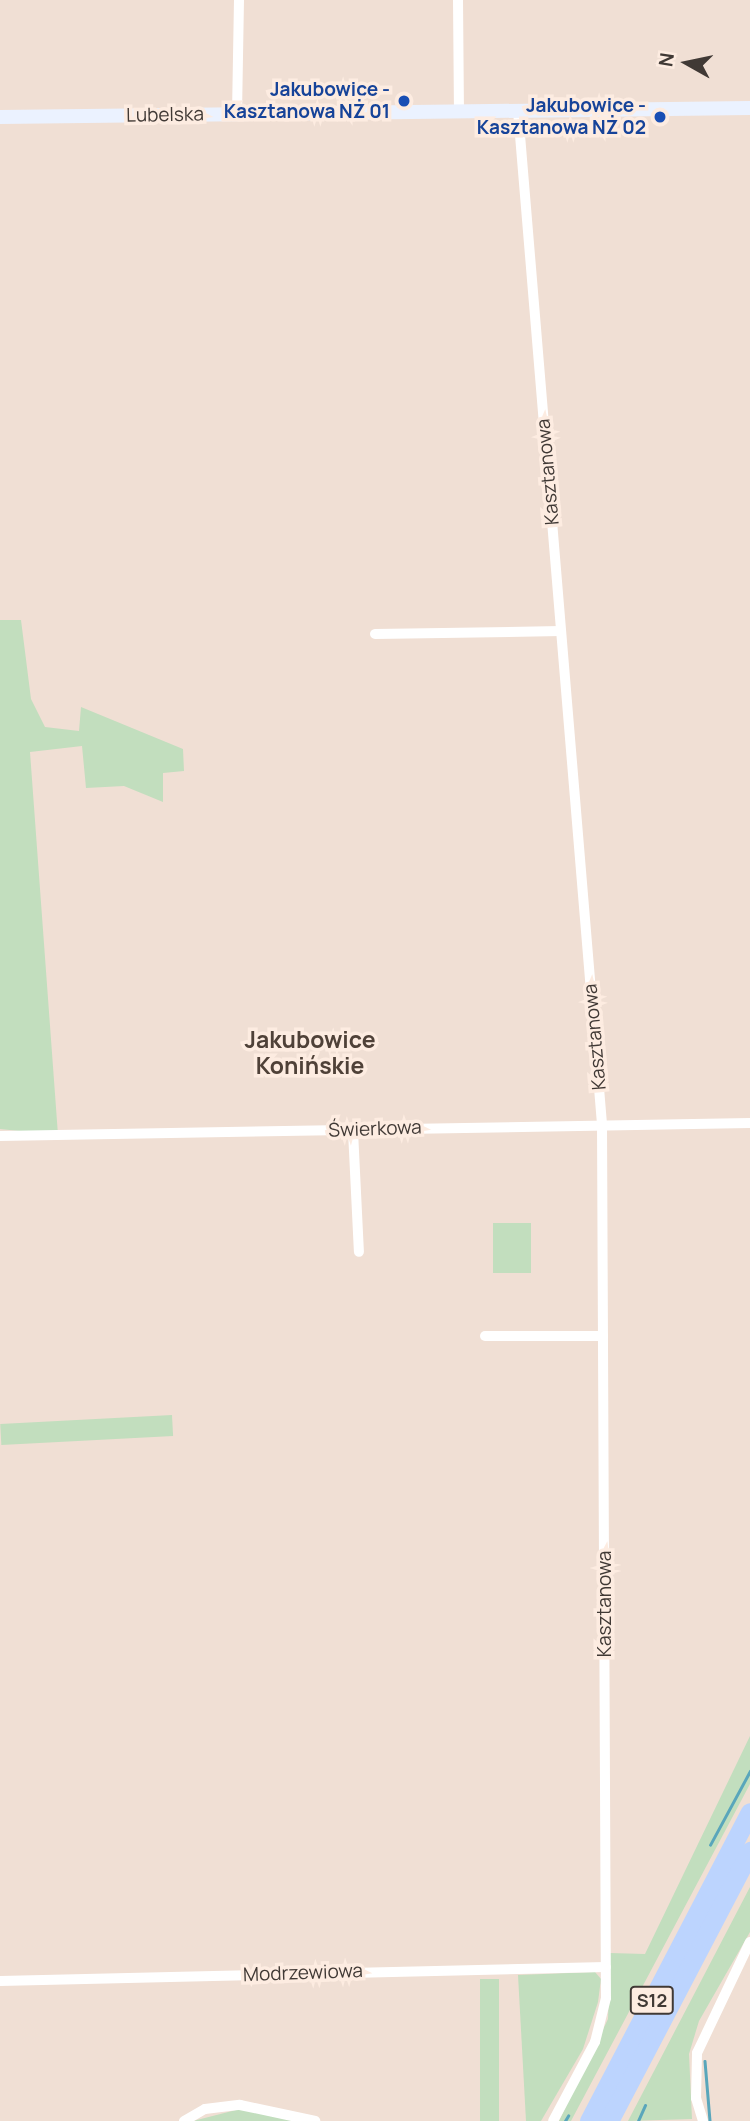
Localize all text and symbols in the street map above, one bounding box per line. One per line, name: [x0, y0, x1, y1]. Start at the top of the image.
north arrow: [652, 28, 722, 98]
text: N: [652, 51, 680, 68]
place label: Jakubowice - Kasztanowa NŻ 01: [224, 79, 390, 123]
marker: Jakubowice - Kasztanowa NŻ 01: [396, 93, 412, 109]
place label: Jakubowice - Kasztanowa NŻ 02: [477, 95, 646, 139]
street label: Lubelska: [126, 103, 204, 127]
marker: Jakubowice - Kasztanowa NŻ 02: [652, 109, 668, 125]
street label: Kasztanowa: [532, 418, 564, 526]
street label: Kasztanowa: [579, 983, 611, 1091]
district label: Jakubowice Konińskie: [244, 1025, 376, 1079]
street label: Świerkowa: [328, 1116, 422, 1142]
street label: Kasztanowa: [594, 1551, 616, 1657]
street label: Modrzewiowa: [243, 1960, 363, 1986]
road number: S12: [629, 1986, 675, 2014]

